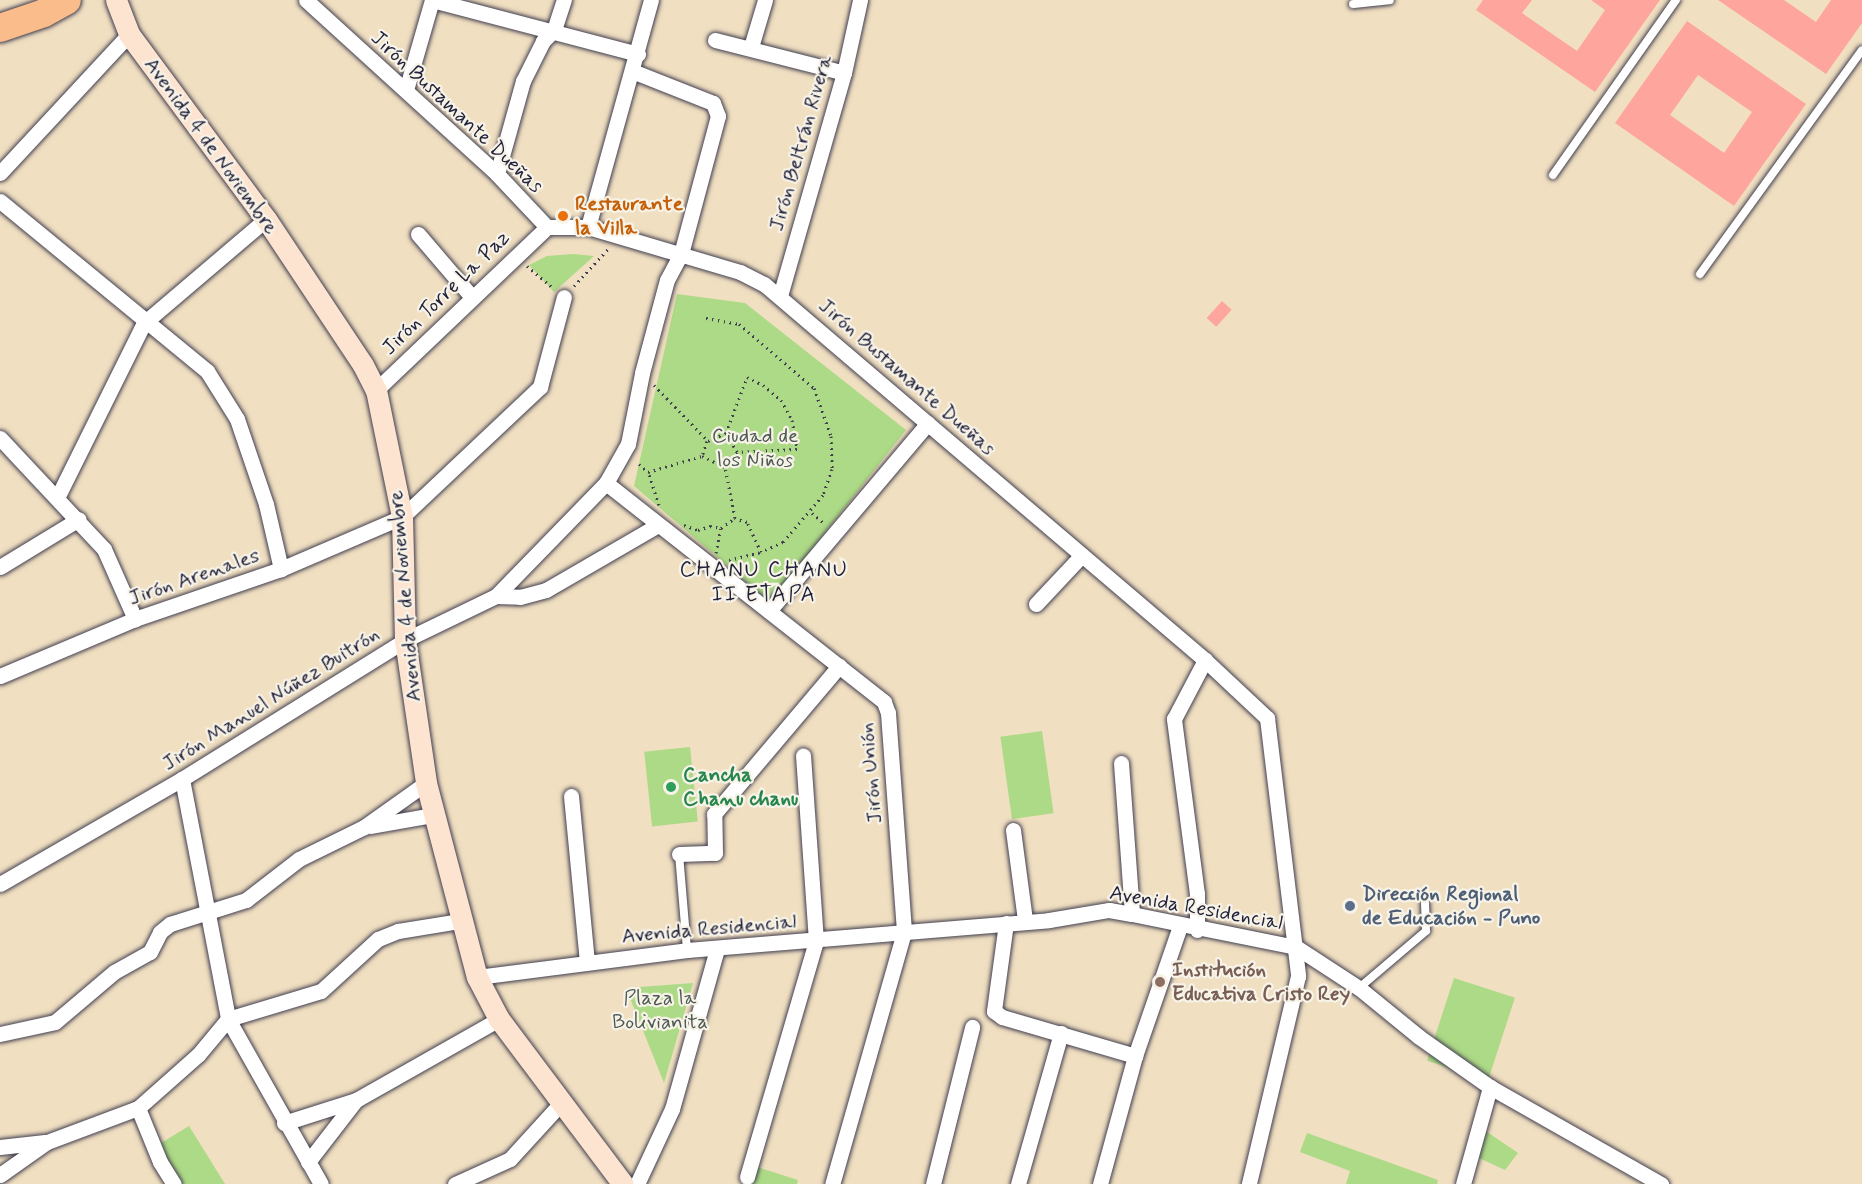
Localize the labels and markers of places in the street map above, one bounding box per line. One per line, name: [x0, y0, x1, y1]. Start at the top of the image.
place label: Restaurante la Villa: [575, 191, 683, 241]
marker: Restaurante la Villa: [556, 209, 570, 223]
place label: Cancha Chanu chanu: [683, 762, 798, 812]
marker: Cancha Chanu chanu: [664, 780, 678, 794]
place label: Dirección Regional de Educación - Puno: [1362, 881, 1535, 931]
marker: Dirección Regional de Educación - Puno: [1343, 899, 1357, 913]
place label: Institución Educativa Cristo Rey: [1172, 957, 1353, 1007]
marker: Institución Educativa Cristo Rey: [1153, 975, 1167, 989]

